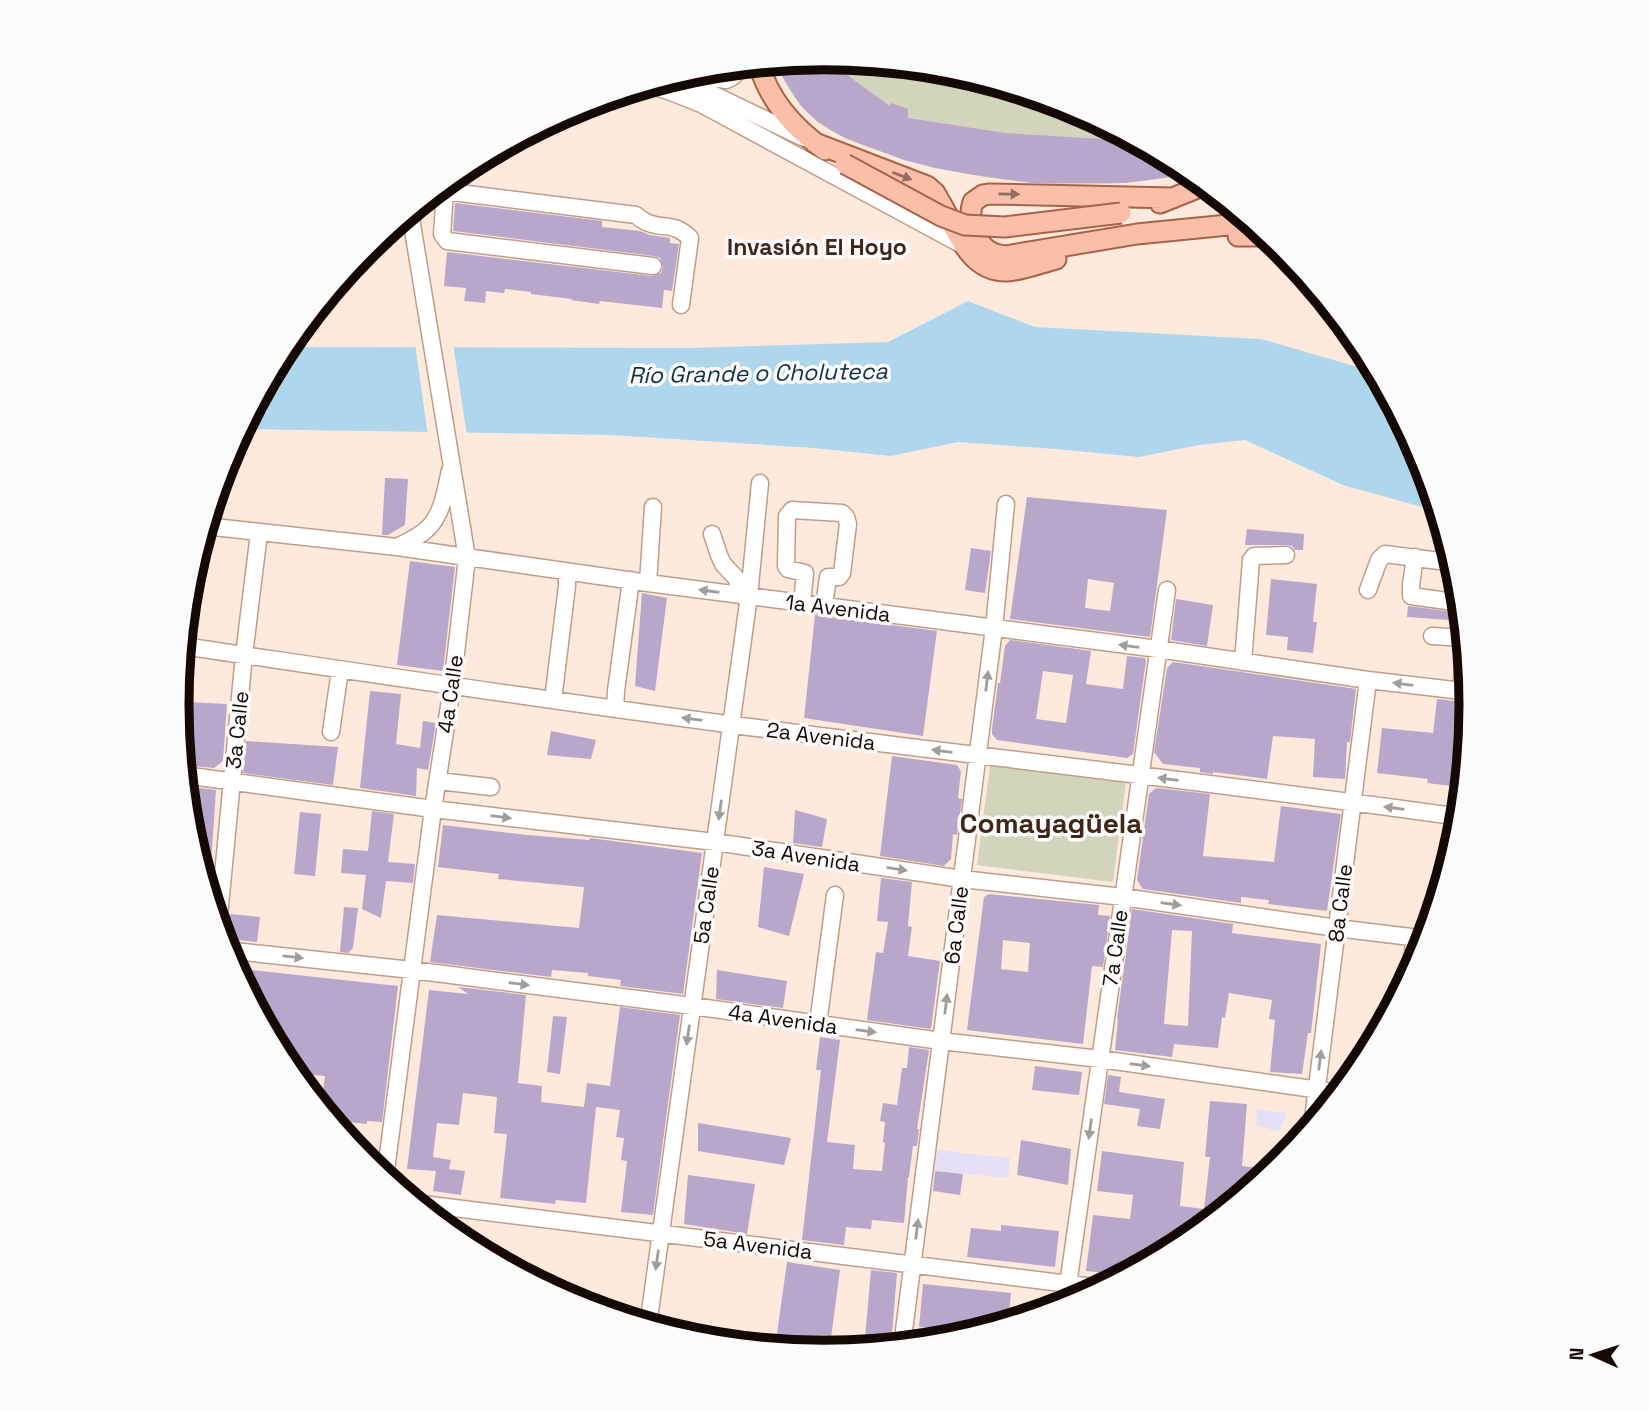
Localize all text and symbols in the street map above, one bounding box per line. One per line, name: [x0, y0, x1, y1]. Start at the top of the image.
one-way arrow: [892, 170, 913, 181]
one-way arrow: [998, 188, 1020, 200]
district label: Invasión El Hoyo: [727, 232, 907, 262]
water label: Río Grande o Choluteca: [628, 356, 889, 390]
one-way arrow: [698, 585, 720, 596]
street label: 1a Avenida: [784, 588, 892, 628]
one-way arrow: [1118, 640, 1140, 651]
street label: 4a Calle: [431, 653, 469, 735]
one-way arrow: [982, 670, 993, 692]
one-way arrow: [1392, 678, 1414, 689]
street label: 3a Calle: [219, 690, 255, 770]
one-way arrow: [681, 714, 703, 725]
street label: 2a Avenida: [765, 716, 877, 756]
one-way arrow: [931, 746, 953, 757]
one-way arrow: [1157, 773, 1179, 784]
one-way arrow: [714, 799, 725, 821]
one-way arrow: [1383, 802, 1405, 813]
district label: Comayagüela: [960, 805, 1142, 841]
one-way arrow: [490, 812, 512, 823]
street label: 3a Avenida: [750, 834, 862, 878]
street label: 8a Calle: [1322, 862, 1358, 944]
street label: 5a Calle: [687, 864, 725, 946]
one-way arrow: [886, 864, 908, 875]
street label: 6a Calle: [938, 884, 974, 966]
one-way arrow: [1160, 899, 1182, 910]
street label: 7a Calle: [1096, 908, 1134, 988]
one-way arrow: [282, 952, 304, 963]
one-way arrow: [508, 979, 530, 990]
one-way arrow: [941, 993, 952, 1015]
street label: 4a Avenida: [727, 998, 839, 1040]
one-way arrow: [683, 1024, 694, 1046]
one-way arrow: [855, 1025, 877, 1036]
one-way arrow: [1315, 1048, 1326, 1070]
one-way arrow: [1129, 1059, 1151, 1070]
one-way arrow: [1084, 1118, 1095, 1140]
one-way arrow: [912, 1218, 923, 1240]
street label: 5a Avenida: [702, 1225, 814, 1265]
one-way arrow: [652, 1249, 663, 1271]
north arrow: [1558, 1320, 1628, 1390]
text: N: [1564, 1347, 1589, 1361]

